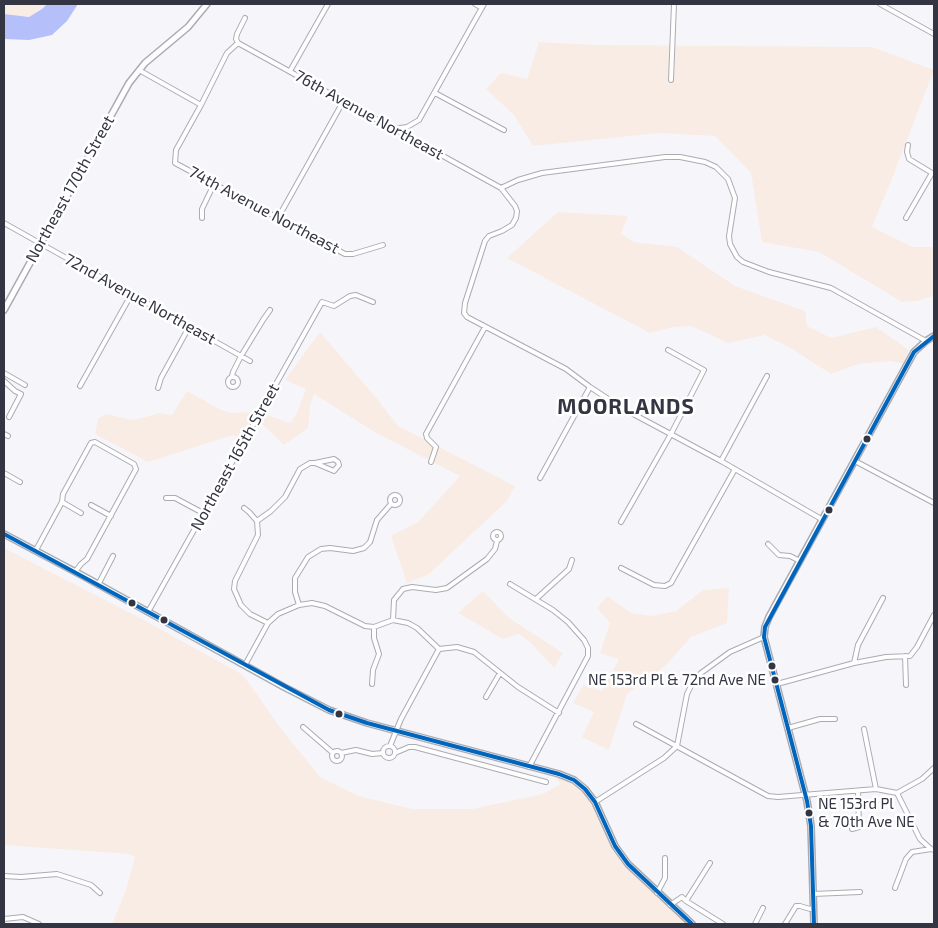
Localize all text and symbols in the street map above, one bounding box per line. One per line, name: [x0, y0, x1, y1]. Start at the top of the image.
street label: 76th Avenue Northeast: [291, 66, 447, 164]
street label: Northeast 170th Street: [22, 112, 118, 266]
street label: 74th Avenue Northeast: [185, 162, 343, 258]
street label: 72nd Avenue Northeast: [61, 249, 219, 349]
street label: Northeast 165th Street: [187, 380, 283, 534]
district label: MOORLANDS: [556, 394, 696, 420]
unlabelled marker: [862, 434, 872, 444]
unlabelled marker: [824, 505, 834, 515]
unlabelled marker: [127, 598, 137, 608]
unlabelled marker: [159, 615, 169, 625]
unlabelled marker: [767, 661, 777, 671]
place label: NE 153rd Pl & 72nd Ave NE: [588, 671, 766, 689]
marker: NE 153rd Pl & 72nd Ave NE: [770, 675, 780, 685]
unlabelled marker: [334, 709, 344, 719]
place label: NE 153rd Pl & 70th Ave NE: [818, 795, 915, 830]
marker: NE 153rd Pl & 70th Ave NE: [804, 808, 814, 818]

